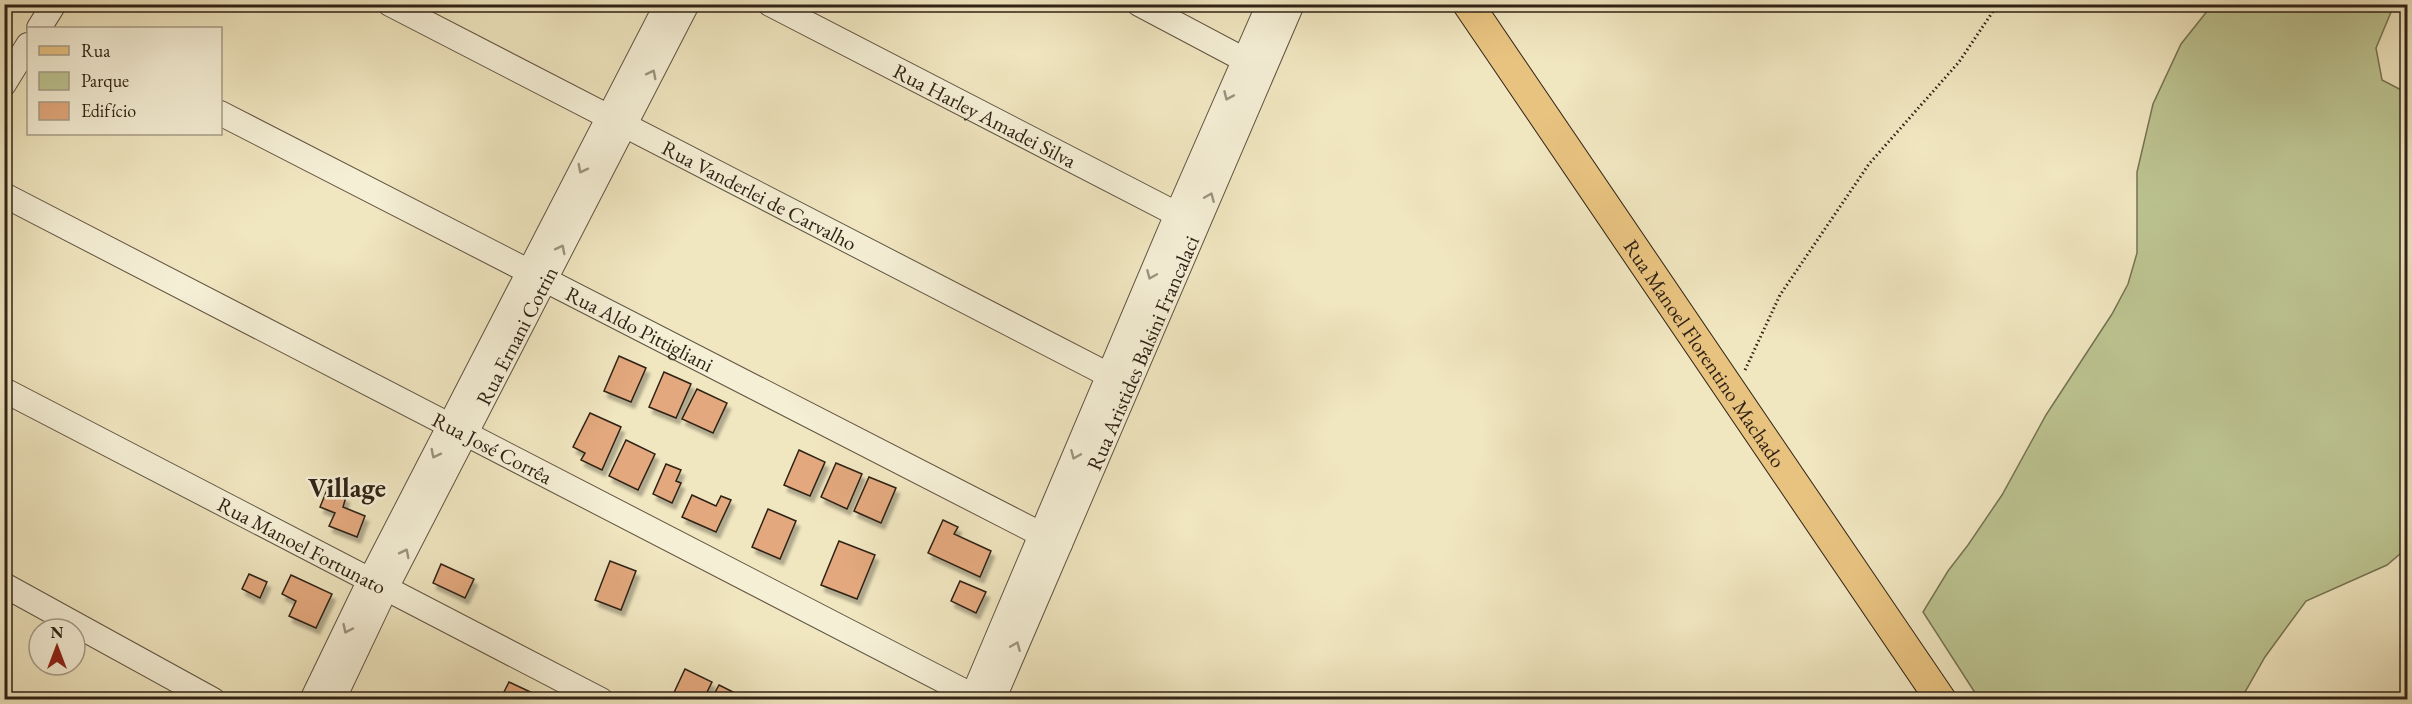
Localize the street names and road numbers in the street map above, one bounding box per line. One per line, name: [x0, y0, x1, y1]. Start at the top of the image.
street label: Rua Harley Amadei Silva: [889, 57, 1082, 174]
street label: Rua Vanderlei de Carvalho: [658, 133, 862, 256]
street label: Rua Aristides Balsini Francalaci: [1080, 231, 1205, 474]
street label: Rua Manoel Florentino Machado: [1618, 234, 1792, 472]
street label: Rua Ernani Cotrin: [469, 261, 563, 410]
street label: Rua Aldo Pittigliani: [561, 279, 718, 378]
street label: Rua José Corrêa: [428, 405, 558, 490]
street label: Rua Manoel Fortunato: [213, 490, 391, 600]

